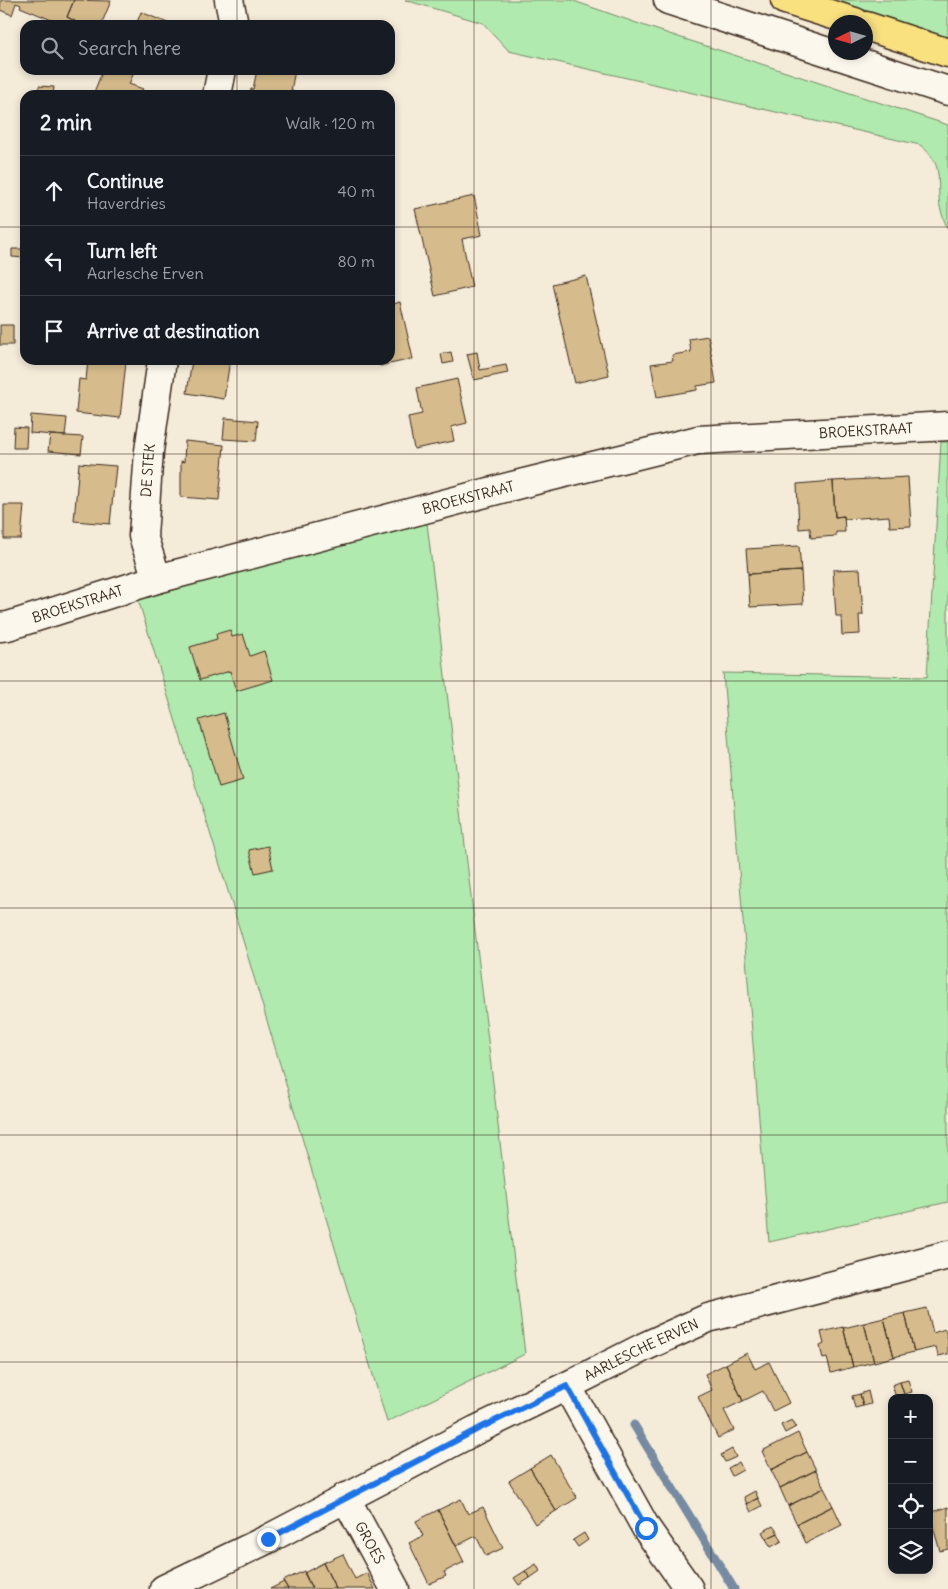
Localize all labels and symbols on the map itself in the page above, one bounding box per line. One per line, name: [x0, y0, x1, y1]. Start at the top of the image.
north arrow: [828, 15, 873, 60]
street label: BROEKSTRAAT: [818, 419, 914, 442]
street label: DE STEK: [137, 442, 159, 498]
street label: BROEKSTRAAT: [420, 477, 516, 518]
street label: BROEKSTRAAT: [30, 581, 125, 627]
street label: AARLESCHE ERVEN: [581, 1314, 701, 1385]
route start: [635, 1517, 658, 1540]
street label: GROES: [351, 1518, 389, 1567]
route end: [257, 1528, 280, 1551]

